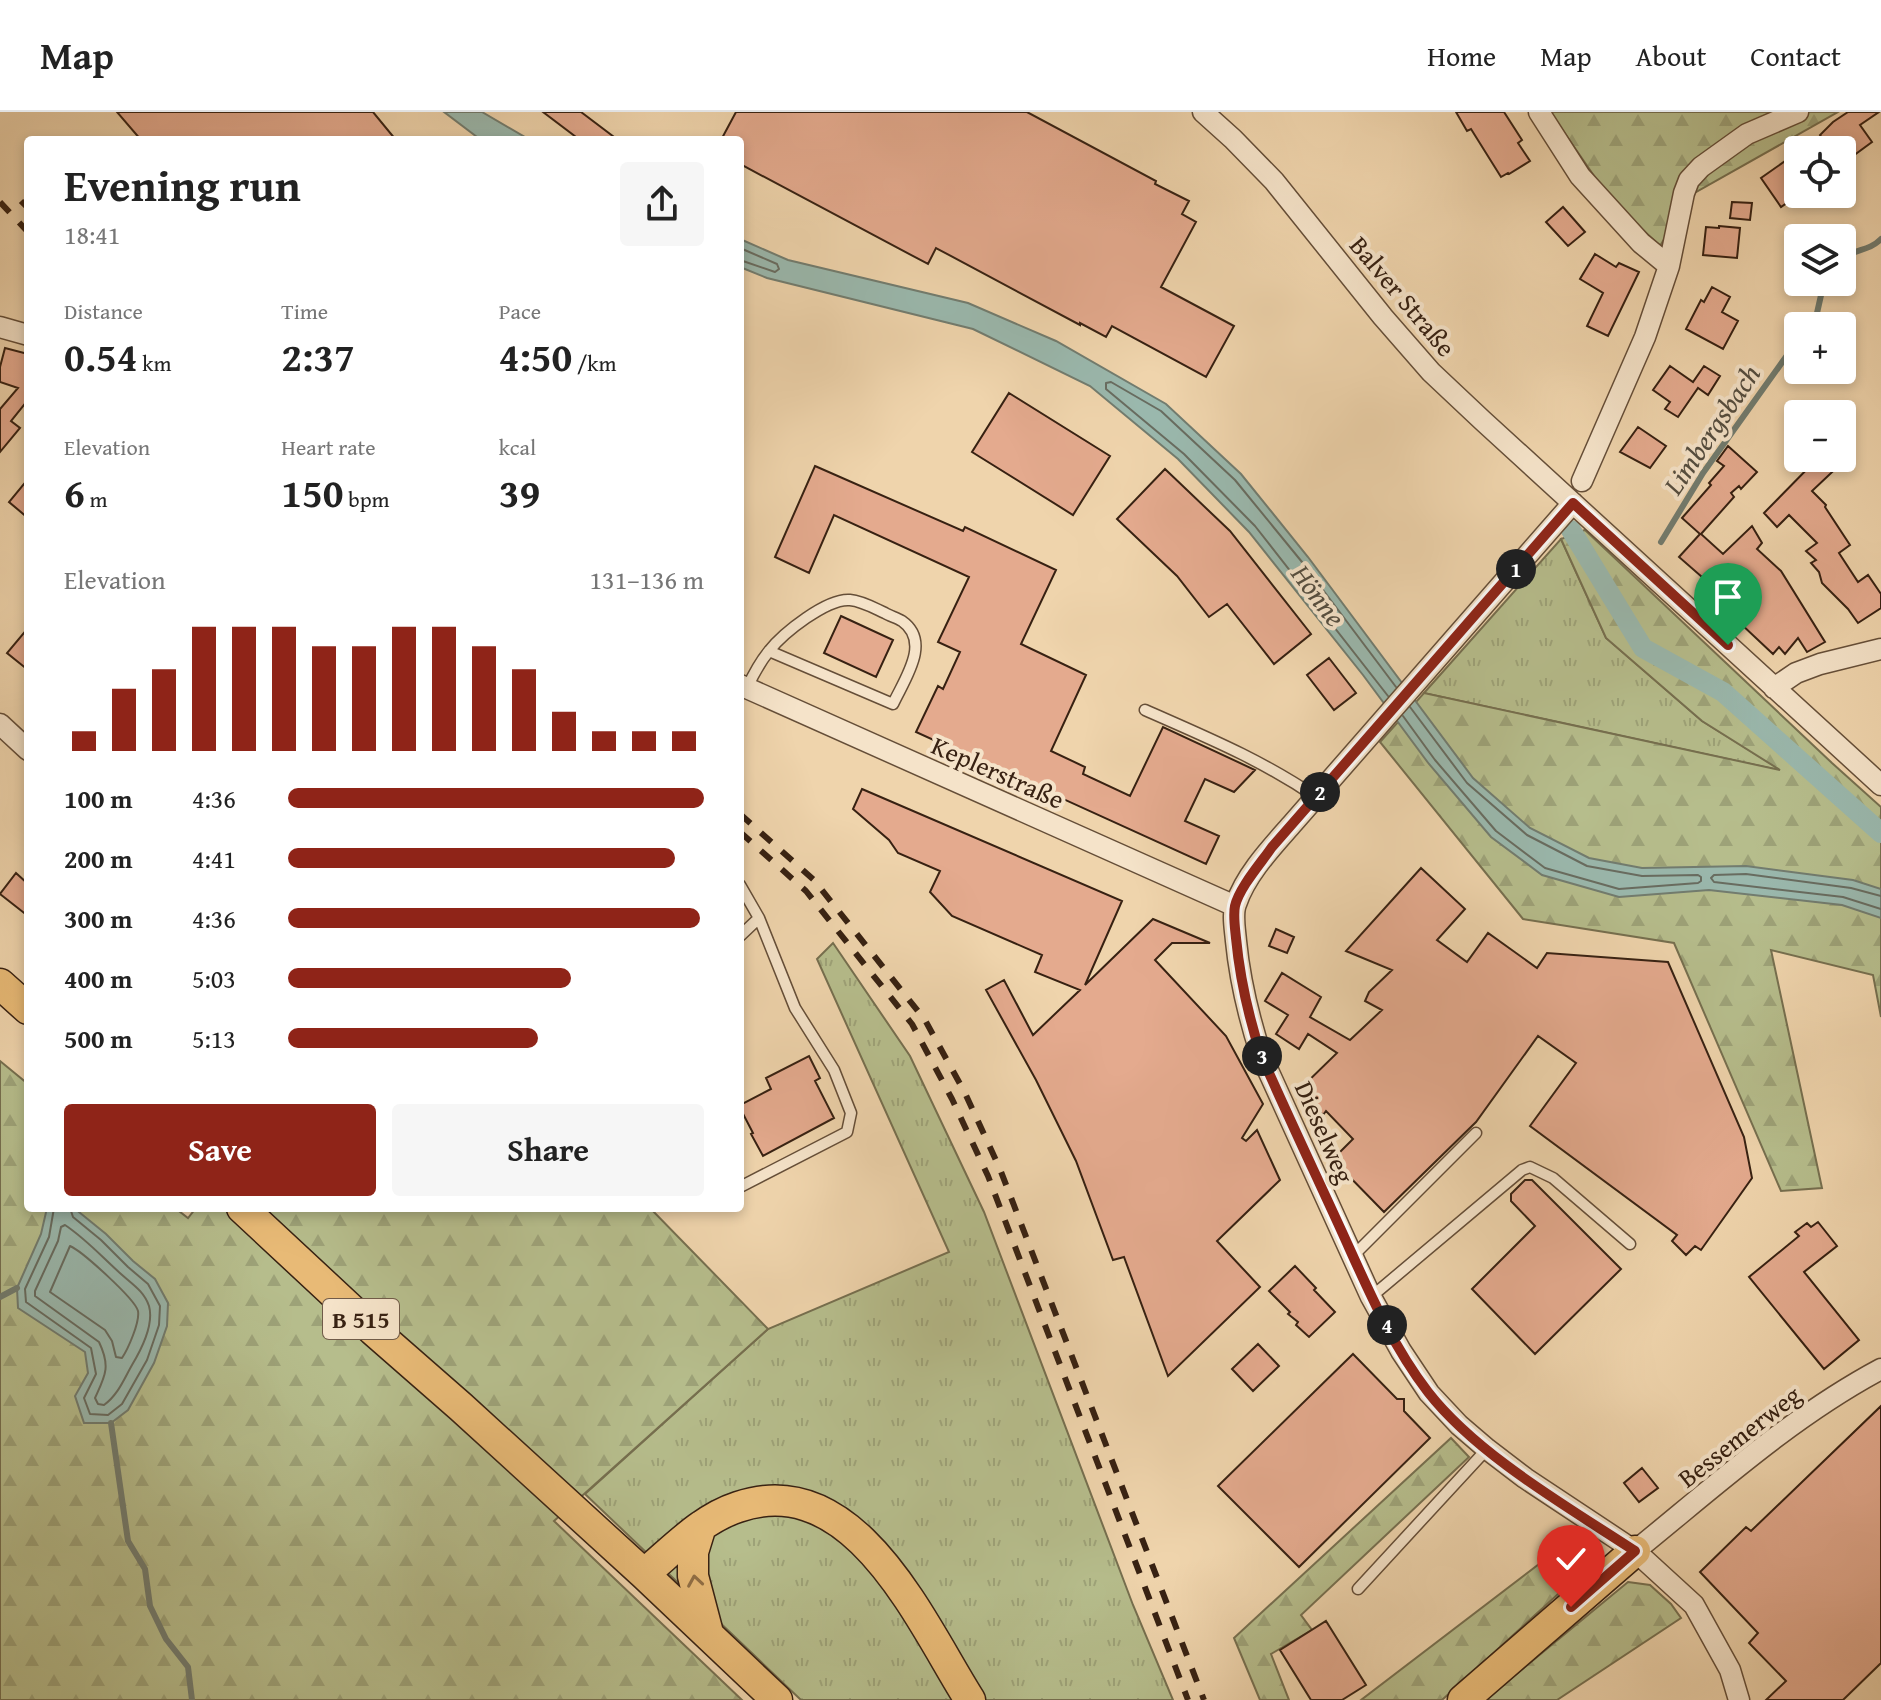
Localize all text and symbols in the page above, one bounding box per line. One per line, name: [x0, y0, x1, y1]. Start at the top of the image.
text: Map: [40, 27, 114, 83]
text: Home: [1427, 35, 1496, 76]
text: Map: [1540, 35, 1592, 76]
text: About: [1636, 35, 1706, 76]
text: Contact: [1750, 35, 1841, 76]
map controls: [1784, 136, 1856, 472]
button: locate: [1784, 136, 1856, 208]
text: Evening run: [64, 153, 301, 217]
button: share: [620, 162, 704, 246]
text: 18:41: [64, 215, 120, 254]
button: layers: [1784, 224, 1856, 296]
street label: Balver Straße: [1341, 227, 1465, 365]
text: Distance: [64, 295, 143, 327]
text: Time: [281, 295, 328, 327]
text: Pace: [499, 295, 541, 327]
button: +: [1784, 312, 1856, 384]
text: 0.54: [64, 327, 137, 386]
text: 2:37: [281, 327, 355, 386]
text: 4:50: [499, 327, 572, 386]
text: km: [137, 347, 171, 379]
text: /km: [572, 347, 617, 379]
water label: Limbergsbach: [1652, 356, 1770, 503]
button: −: [1784, 400, 1856, 472]
text: Elevation: [64, 431, 150, 463]
text: Heart rate: [281, 431, 376, 463]
text: kcal: [499, 431, 536, 463]
text: 6: [64, 463, 85, 522]
text: 150: [281, 463, 344, 522]
text: 39: [499, 463, 540, 522]
text: m: [85, 483, 108, 515]
text: bpm: [344, 483, 390, 515]
pin: 1: [1496, 549, 1536, 589]
text: 1: [1510, 553, 1522, 585]
water label: Hönne: [1281, 554, 1356, 635]
text: Elevation: [64, 560, 166, 599]
text: 131–136 m: [590, 560, 704, 599]
pin: [1694, 563, 1762, 645]
icon: arrive: [1706, 575, 1750, 619]
street label: Keplerstraße: [925, 725, 1071, 819]
pin: 2: [1300, 772, 1340, 812]
text: 2: [1314, 776, 1326, 808]
text: 100 m: [64, 779, 132, 818]
text: 4:36: [192, 779, 236, 818]
text: 200 m: [64, 839, 132, 878]
text: 4:41: [192, 839, 236, 878]
text: 300 m: [64, 899, 132, 938]
text: 4:36: [192, 899, 236, 938]
text: 400 m: [64, 959, 132, 998]
text: 5:03: [192, 959, 236, 998]
text: 500 m: [64, 1019, 132, 1058]
text: 5:13: [192, 1019, 236, 1058]
pin: 3: [1242, 1036, 1282, 1076]
text: 3: [1256, 1040, 1268, 1072]
street label: Dieselweg: [1285, 1075, 1365, 1189]
button: Save: [64, 1104, 376, 1196]
button: Share: [392, 1104, 704, 1196]
road number: B 515: [323, 1299, 399, 1339]
pin: 4: [1367, 1305, 1407, 1345]
text: 4: [1381, 1309, 1393, 1341]
street label: Bessemerweg: [1669, 1375, 1809, 1497]
pin: [1537, 1525, 1605, 1607]
icon: check: [1549, 1537, 1593, 1581]
one-way arrow: [687, 1574, 704, 1588]

